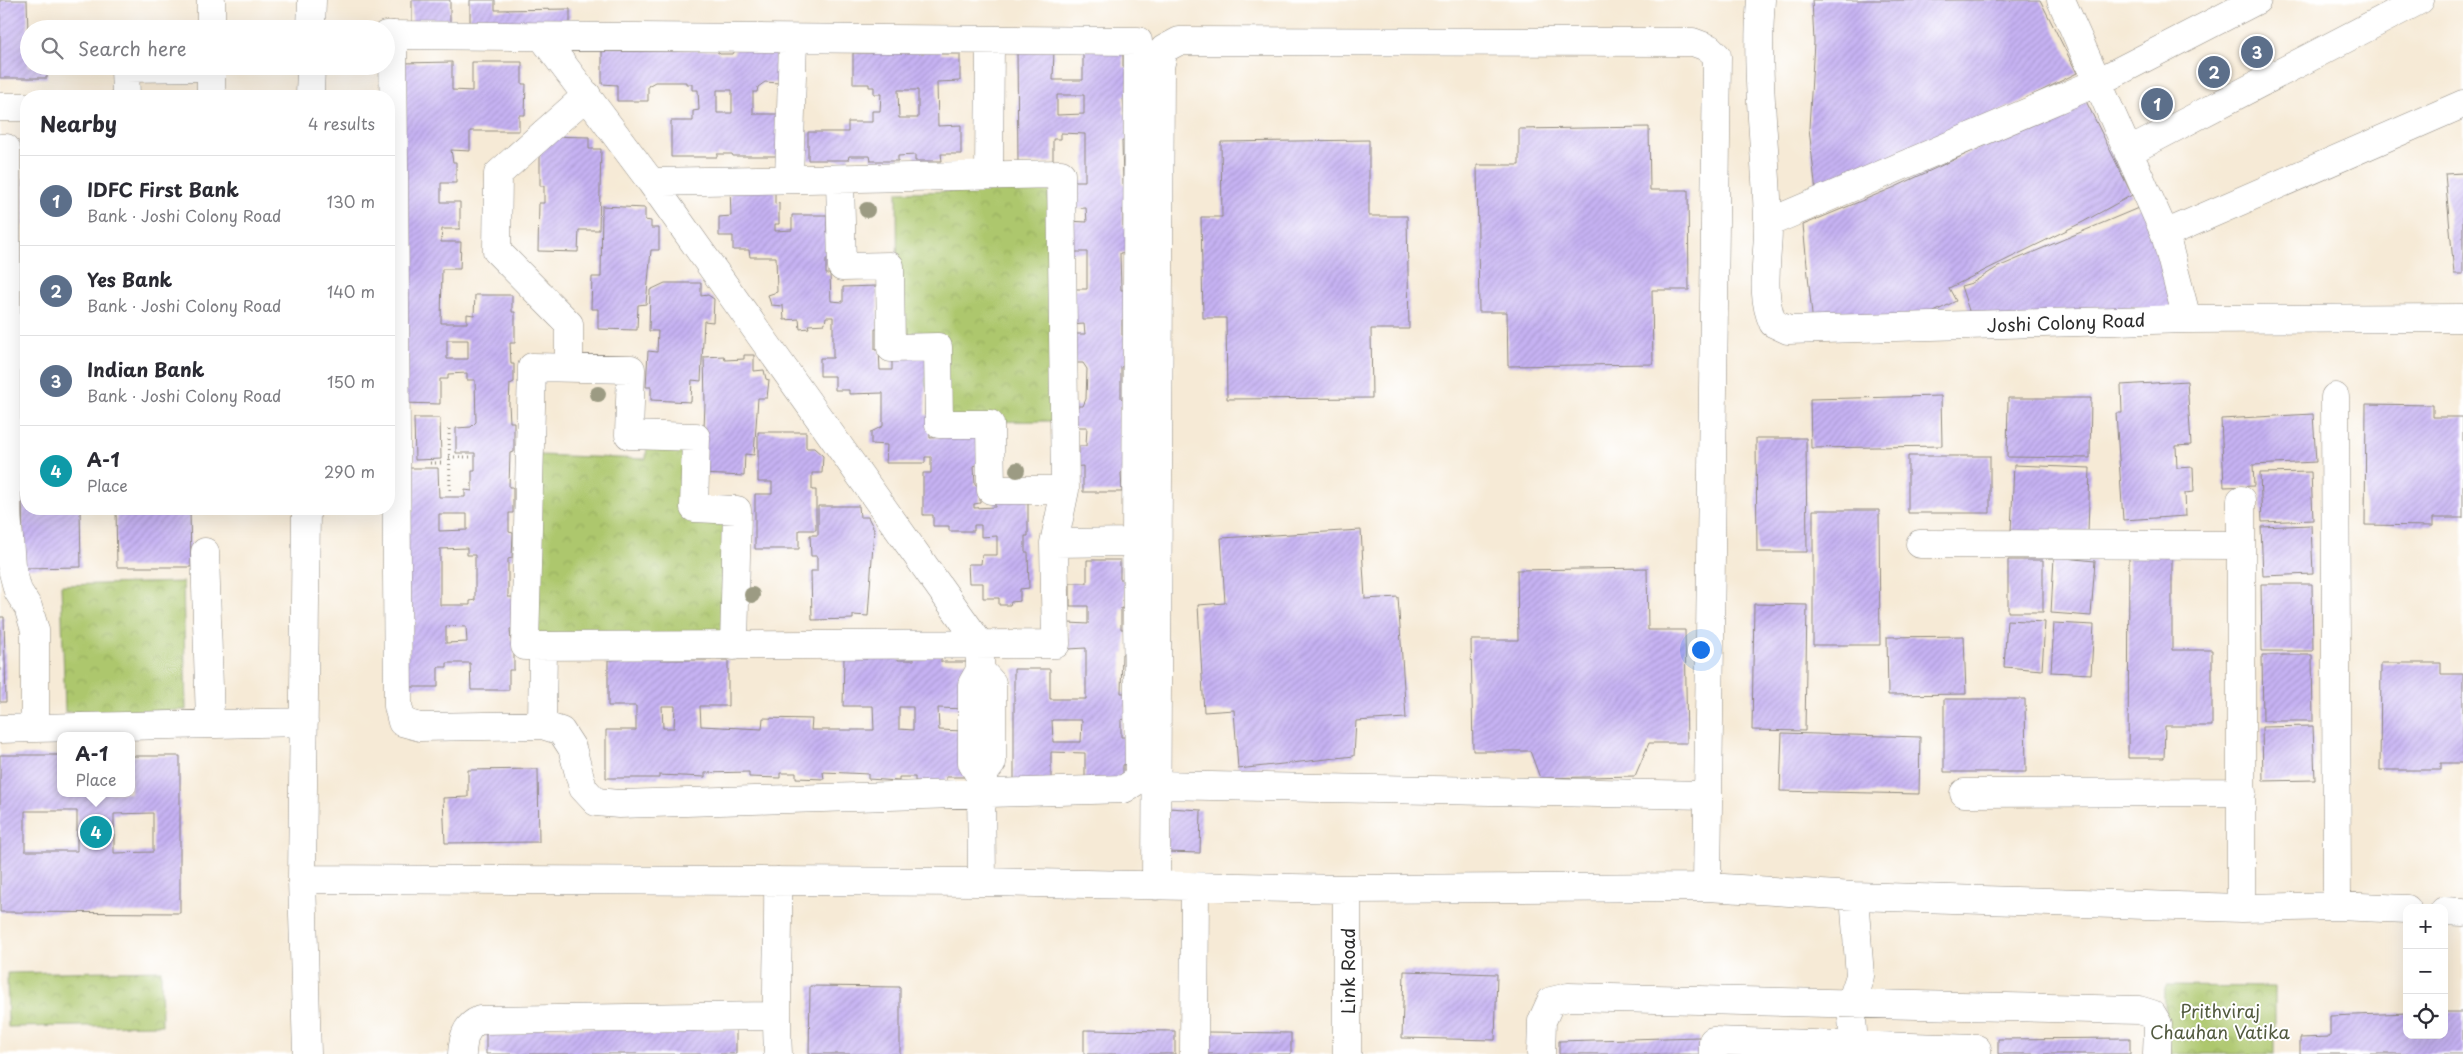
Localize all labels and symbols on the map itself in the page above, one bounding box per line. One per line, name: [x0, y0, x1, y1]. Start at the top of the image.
pin: 3: [2241, 33, 2273, 71]
pin: 2: [2198, 53, 2230, 91]
pin: 1: [2141, 85, 2173, 123]
street label: Joshi Colony Road: [1986, 306, 2146, 338]
your location: [1688, 637, 1714, 663]
pin: 4: [80, 813, 112, 851]
street label: Link Road: [1334, 928, 1361, 1014]
park label: Prithviraj Chauhan Vatika: [2150, 997, 2291, 1045]

